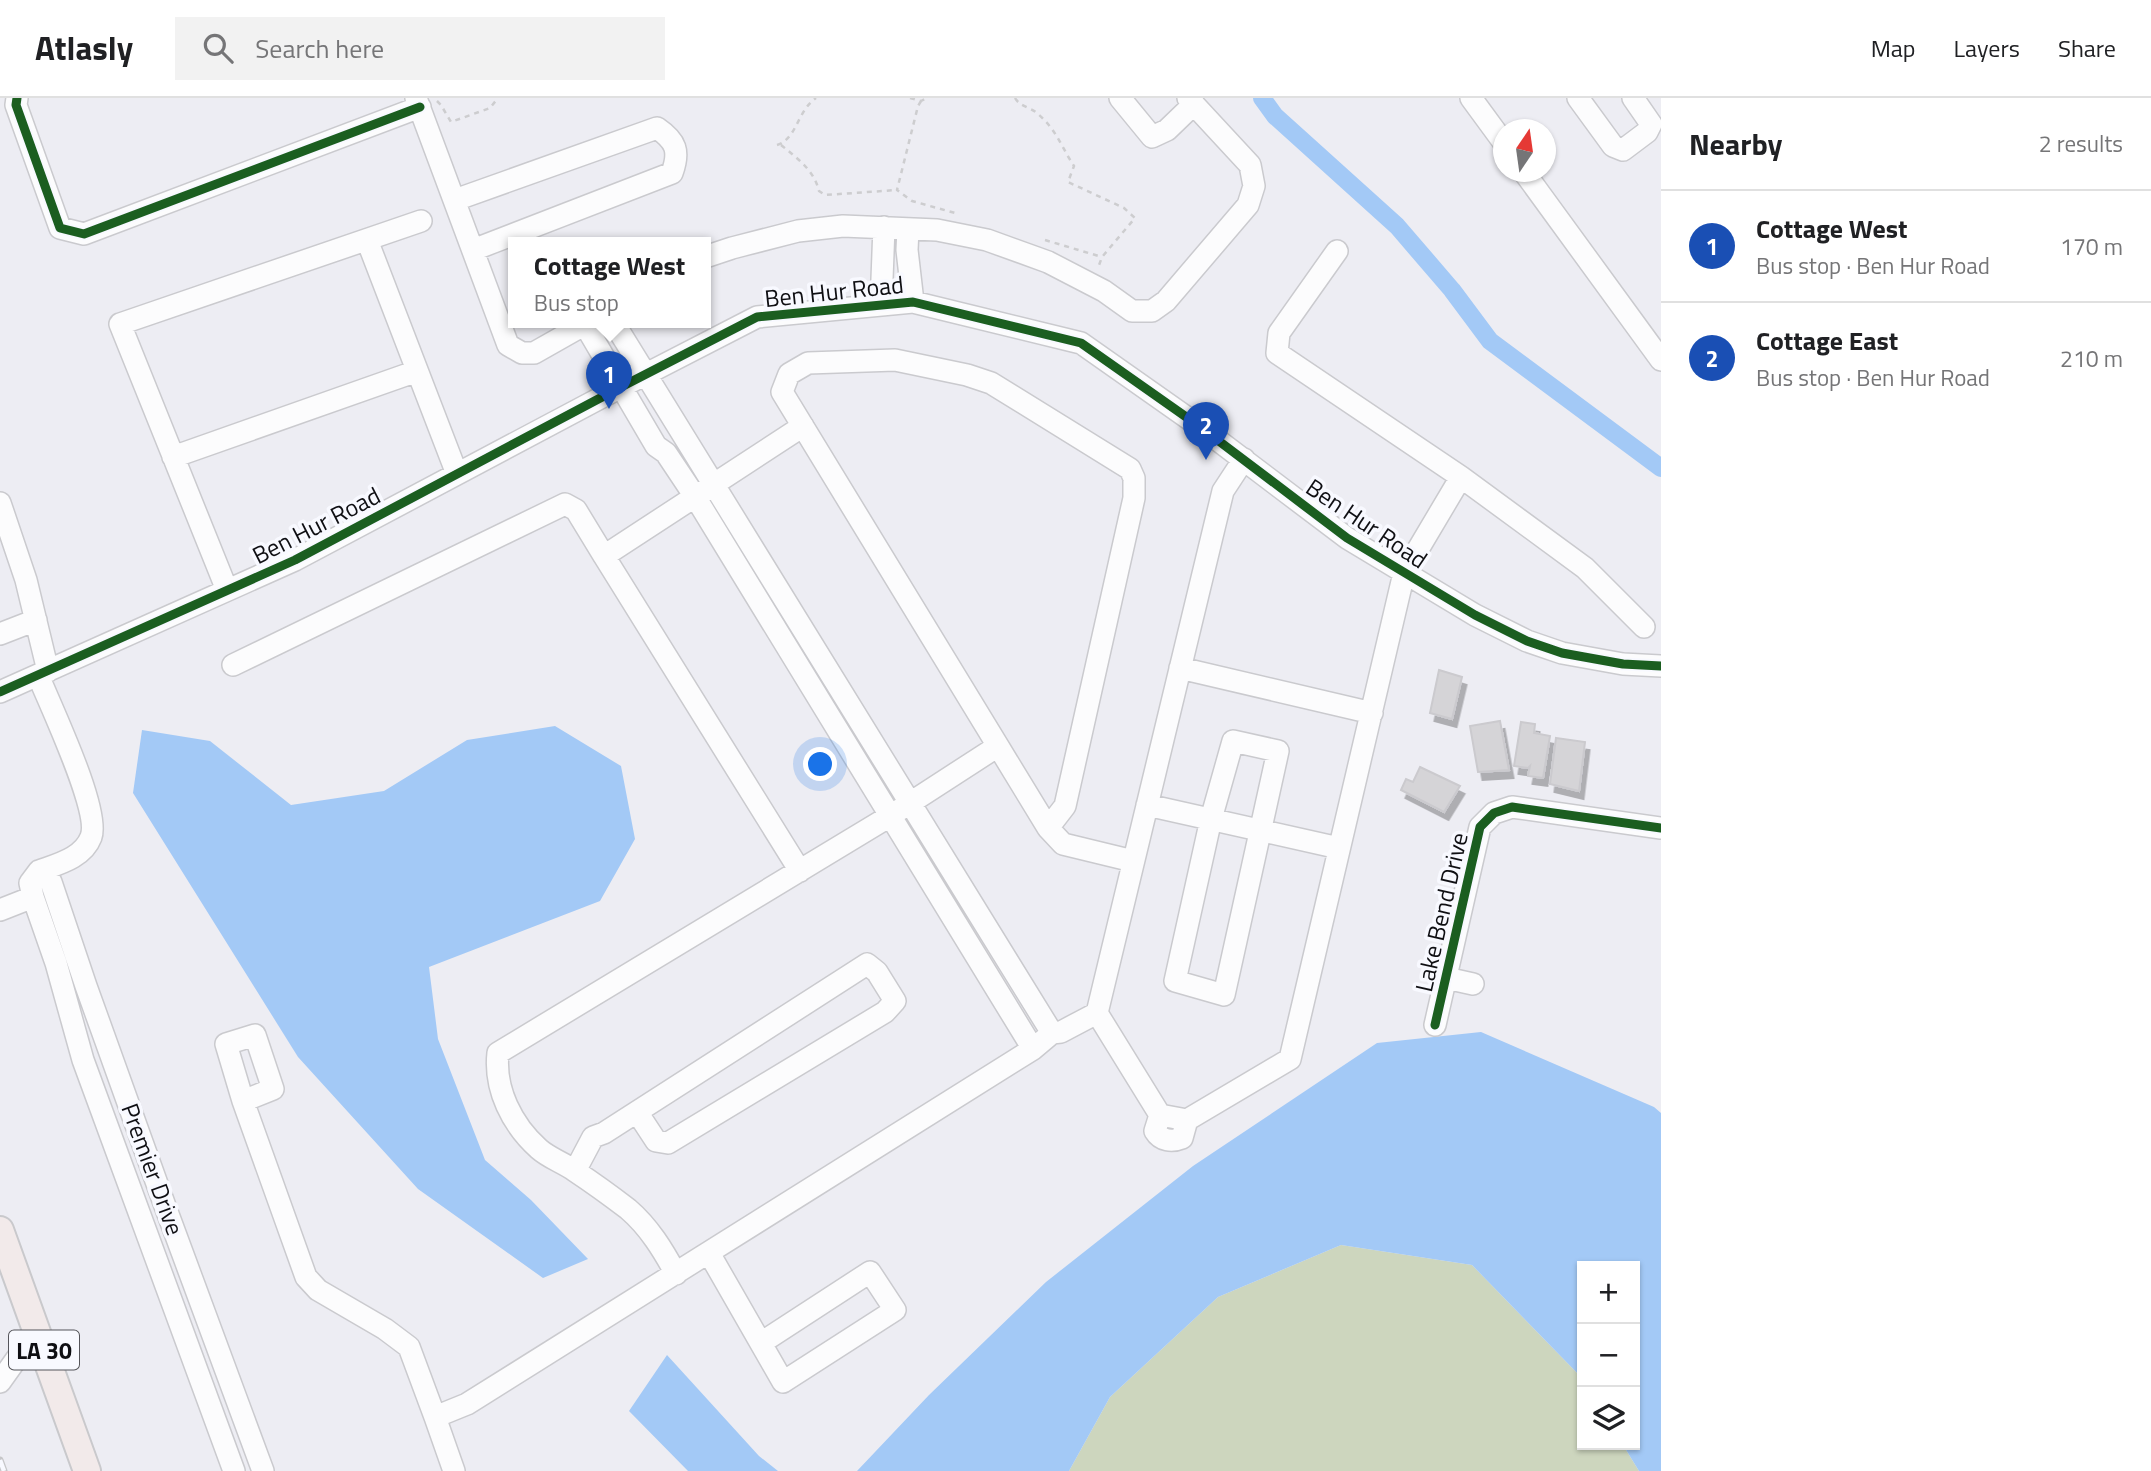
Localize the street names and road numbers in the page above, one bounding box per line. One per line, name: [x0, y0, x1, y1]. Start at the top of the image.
street label: Ben Hur Road: [763, 266, 905, 316]
street label: Ben Hur Road: [1299, 469, 1435, 577]
street label: Ben Hur Road: [246, 477, 386, 573]
street label: Lake Bend Drive: [1405, 829, 1477, 995]
street label: Premier Drive: [112, 1098, 194, 1240]
road number: LA 30: [9, 1330, 79, 1370]

